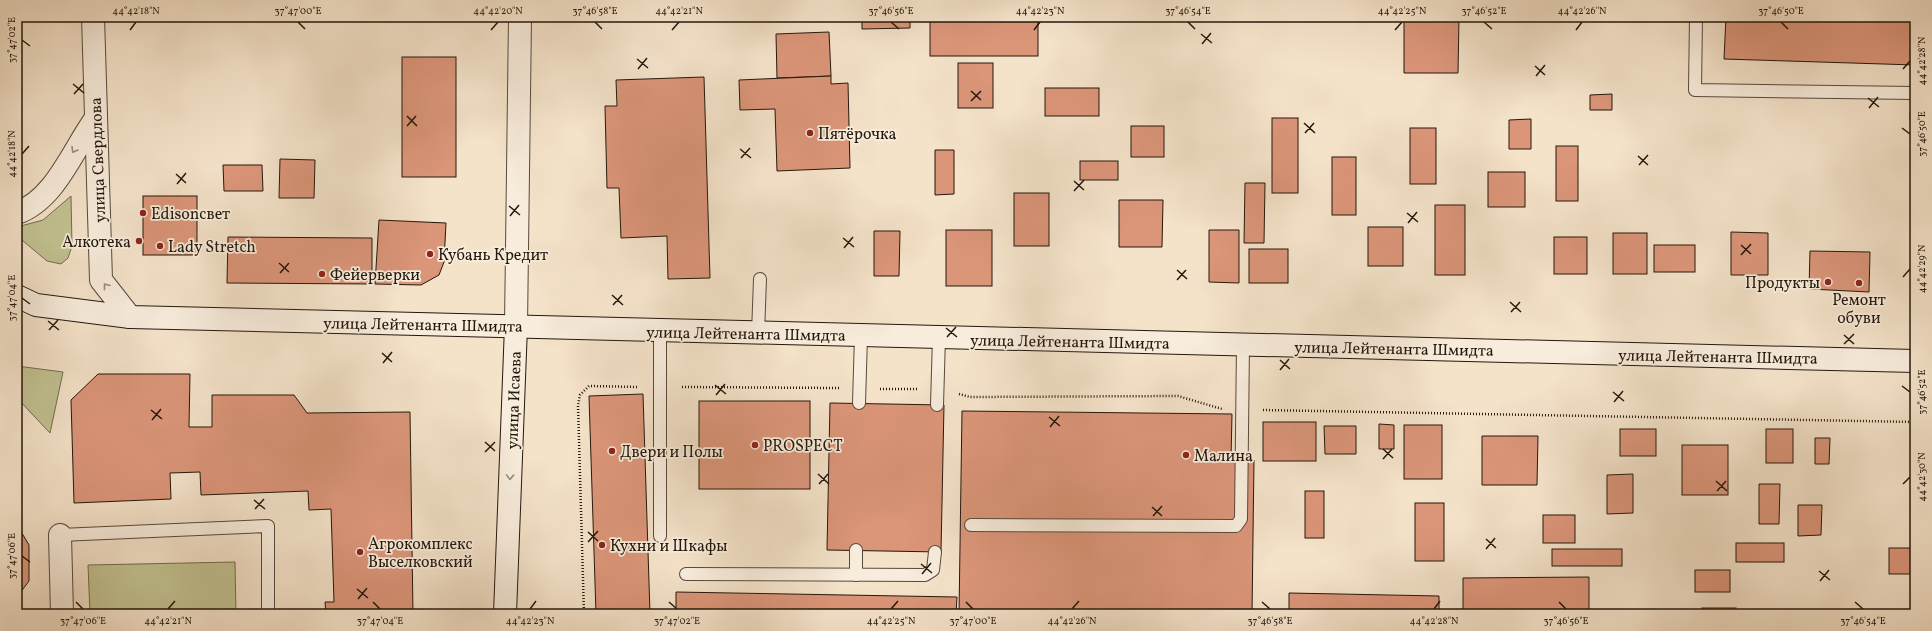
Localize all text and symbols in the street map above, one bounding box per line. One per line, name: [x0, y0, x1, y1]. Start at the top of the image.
text: 44°42'18"N: [112, 4, 160, 18]
text: 37°47'00"E: [275, 4, 321, 18]
text: 44°42'20"N: [473, 4, 523, 18]
text: 37°46'58"E: [572, 4, 618, 18]
text: 44°42'21"N: [655, 4, 703, 18]
text: 37°46'56"E: [868, 4, 914, 18]
text: 44°42'23"N: [1016, 4, 1065, 18]
text: 37°46'54"E: [1165, 4, 1211, 18]
text: 44°42'25"N: [1378, 4, 1427, 18]
text: 37°46'52"E: [1461, 4, 1507, 18]
text: 44°42'26"N: [1558, 4, 1607, 18]
text: 37°46'50"E: [1758, 4, 1804, 18]
text: 37°47'02"E: [5, 17, 19, 63]
text: 44°42'28"N: [1915, 36, 1929, 85]
street label: улица Свердлова: [86, 97, 112, 223]
text: 37°46'50"E: [1915, 111, 1929, 157]
place label: Пятёрочка: [818, 124, 897, 146]
marker: Пятёрочка: [805, 128, 815, 138]
text: 44°42'18"N: [5, 130, 19, 178]
one-way arrow: [72, 146, 79, 153]
place label: Edisonсвет: [151, 204, 230, 226]
marker: Edisonсвет: [138, 208, 148, 218]
place label: Алкотека: [62, 232, 131, 254]
marker: Алкотека: [134, 236, 144, 246]
place label: Lady Stretch: [168, 237, 256, 259]
marker: Lady Stretch: [155, 241, 165, 251]
text: 44°42'29"N: [1915, 244, 1929, 293]
place label: Кубань Кредит: [438, 245, 548, 267]
marker: Кубань Кредит: [425, 249, 435, 259]
place label: Фейерверки: [330, 265, 420, 287]
marker: Фейерверки: [317, 269, 327, 279]
place label: Продукты: [1745, 273, 1820, 295]
text: 37°47'04"E: [5, 275, 19, 321]
marker: Продукты: [1823, 277, 1833, 287]
marker: Ремонт обуви: [1854, 278, 1864, 288]
one-way arrow: [104, 284, 111, 291]
place label: Ремонт обуви: [1832, 290, 1886, 330]
street label: улица Лейтенанта Шмидта: [323, 313, 523, 339]
street label: улица Лейтенанта Шмидта: [646, 322, 846, 348]
street label: улица Лейтенанта Шмидта: [970, 330, 1170, 356]
street label: улица Лейтенанта Шмидта: [1294, 337, 1494, 363]
street label: улица Лейтенанта Шмидта: [1618, 345, 1818, 371]
street label: улица Исаева: [502, 350, 528, 450]
text: 37°46'52"E: [1915, 369, 1929, 415]
place label: PROSPECT: [763, 436, 843, 458]
marker: PROSPECT: [750, 440, 760, 450]
place label: Двери и Полы: [620, 442, 723, 464]
marker: Двери и Полы: [607, 446, 617, 456]
place label: Малина: [1194, 446, 1253, 468]
marker: Малина: [1181, 450, 1191, 460]
text: 44°42'30"N: [1915, 452, 1929, 502]
one-way arrow: [506, 474, 515, 480]
text: 37°47'06"E: [5, 533, 19, 579]
place label: Агрокомплекс Выселковский: [368, 534, 473, 574]
place label: Кухни и Шкафы: [610, 536, 728, 558]
marker: Кухни и Шкафы: [597, 540, 607, 550]
marker: Агрокомплекс Выселковский: [355, 547, 365, 557]
text: 37°47'06"E: [60, 614, 106, 628]
text: 44°42'21"N: [144, 614, 192, 628]
text: 37°47'04"E: [357, 614, 403, 628]
text: 44°42'23"N: [506, 614, 555, 628]
text: 37°47'02"E: [654, 614, 700, 628]
text: 44°42'25"N: [867, 614, 916, 628]
text: 37°47'00"E: [950, 614, 996, 628]
text: 44°42'26"N: [1048, 614, 1097, 628]
text: 37°46'58"E: [1247, 614, 1293, 628]
text: 44°42'28"N: [1410, 614, 1459, 628]
text: 37°46'56"E: [1543, 614, 1589, 628]
text: 37°46'54"E: [1840, 614, 1886, 628]

